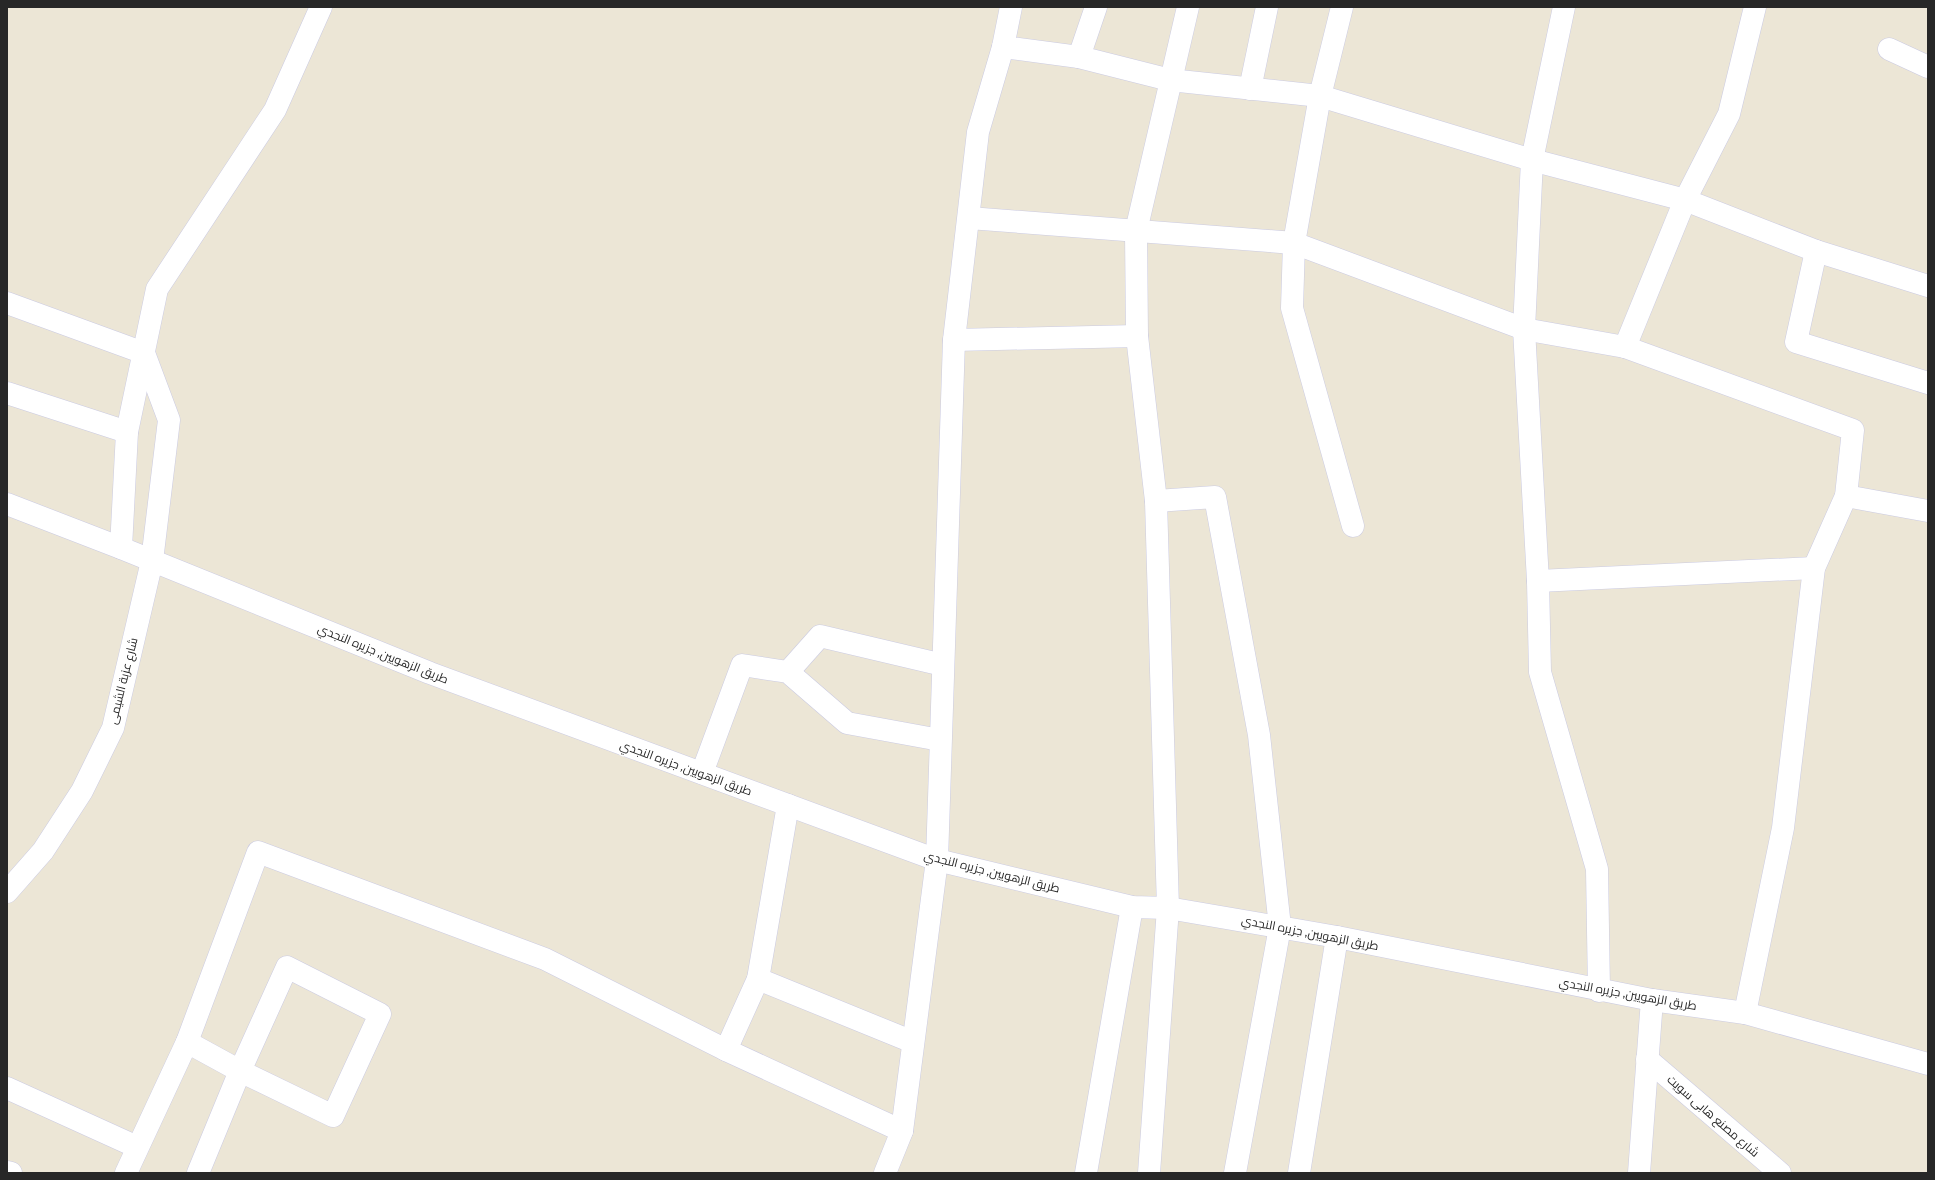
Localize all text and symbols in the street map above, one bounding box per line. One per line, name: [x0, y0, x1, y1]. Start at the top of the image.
street label: طريق الزهويين, جزيره النجدي: [315, 620, 451, 689]
street label: شارع عزبة الشيمى: [105, 636, 142, 726]
street label: طريق الزهويين, جزيره النجدي: [617, 737, 754, 801]
street label: طريق الزهويين, جزيره النجدي: [922, 847, 1062, 899]
street label: طريق الزهويين, جزيره النجدي: [1240, 912, 1380, 956]
street label: طريق الزهويين, جزيره النجدي: [1558, 974, 1698, 1016]
street label: شارع مصنع هابى سويت: [1664, 1071, 1763, 1161]

